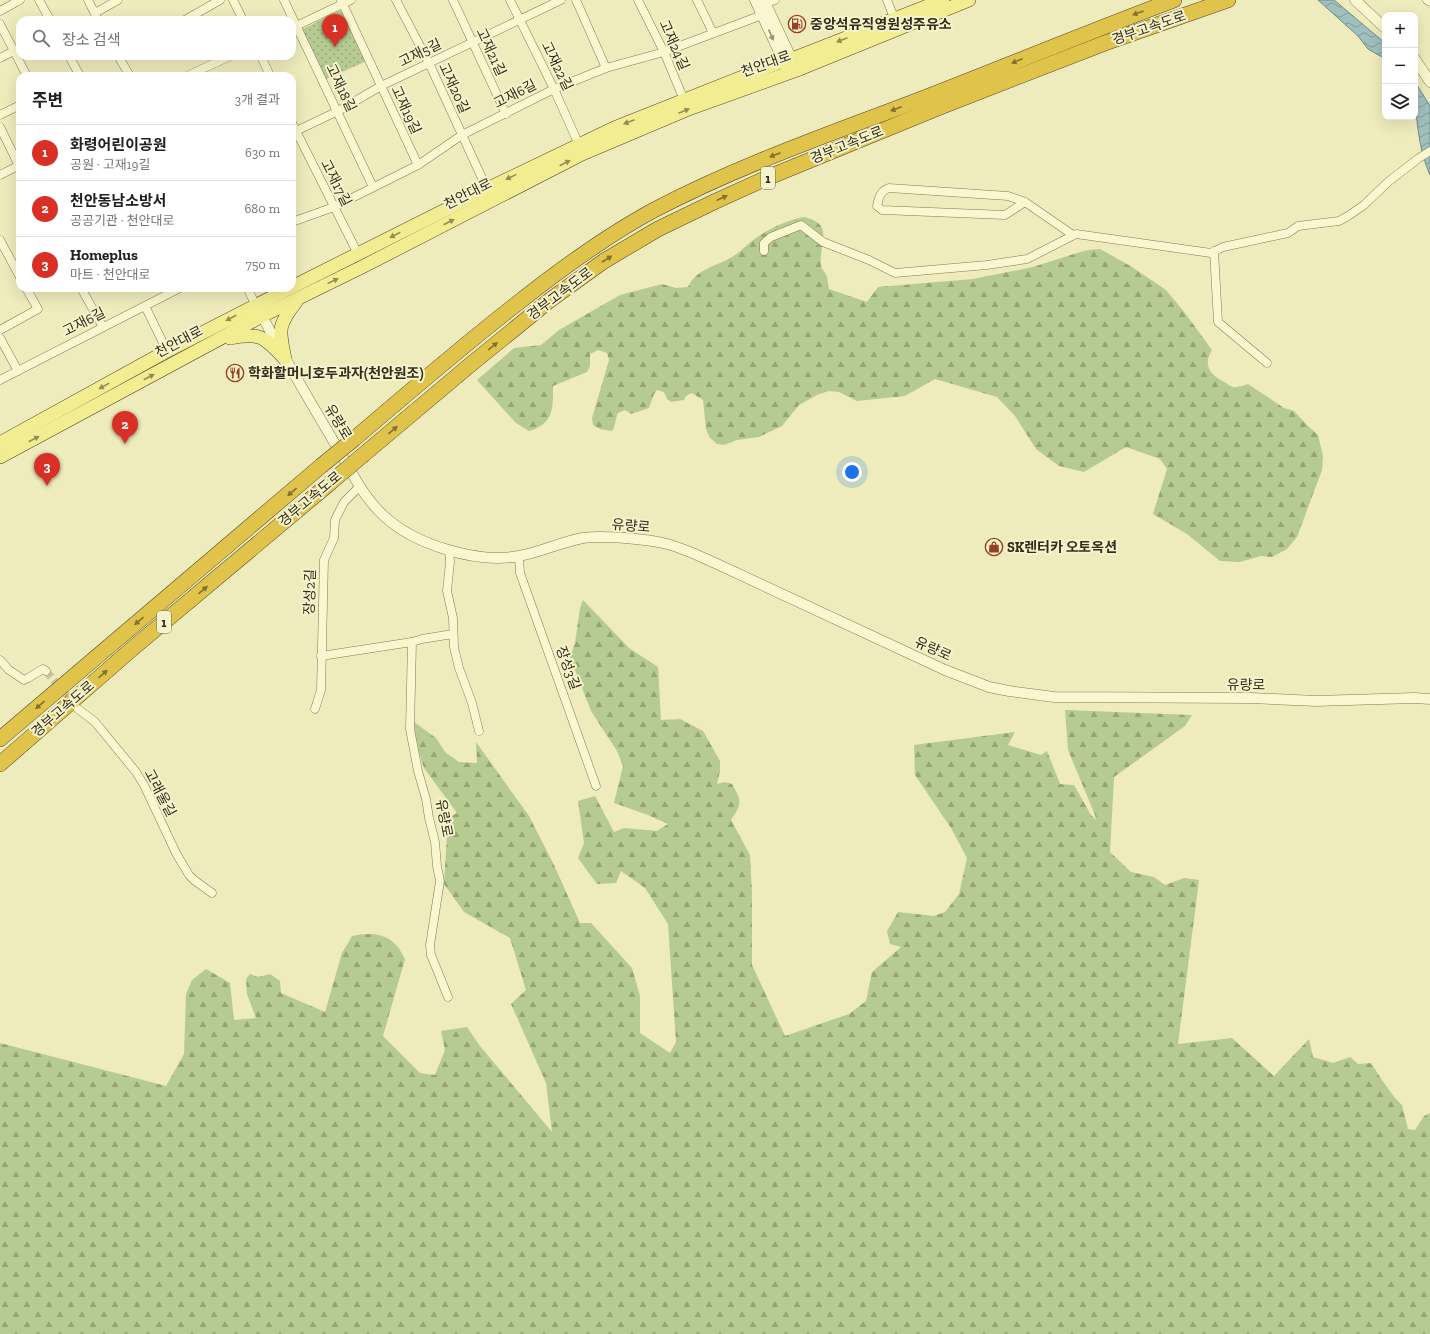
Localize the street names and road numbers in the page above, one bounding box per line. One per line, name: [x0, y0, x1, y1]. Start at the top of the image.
street label: 경부고속도로: [1110, 7, 1188, 49]
street label: 고재24길: [655, 17, 693, 73]
street label: 고재21길: [472, 25, 510, 79]
street label: 고재5길: [396, 35, 444, 71]
street label: 고재22길: [538, 38, 576, 94]
street label: 천안대로: [739, 47, 793, 81]
street label: 고재20길: [435, 60, 473, 116]
street label: 고재18길: [322, 61, 360, 115]
street label: 고재6길: [491, 76, 539, 112]
street label: 고재19길: [387, 83, 425, 137]
street label: 경부고속도로: [808, 123, 886, 167]
street label: 고재17길: [317, 157, 355, 209]
road number: 1: [761, 167, 775, 189]
street label: 천안대로: [441, 175, 495, 213]
street label: 경부고속도로: [524, 264, 596, 324]
street label: 고재6길: [60, 304, 108, 340]
street label: 천안대로: [152, 322, 206, 362]
street label: 유량로: [321, 401, 355, 443]
street label: 경부고속도로: [275, 468, 345, 530]
street label: 유량로: [611, 516, 651, 536]
street label: 장성2길: [301, 569, 319, 615]
road number: 1: [157, 611, 171, 633]
street label: 유량로: [912, 633, 954, 665]
street label: 장성3길: [552, 644, 584, 692]
street label: 유량로: [1227, 676, 1266, 694]
street label: 경부고속도로: [28, 677, 98, 741]
street label: 고래울길: [140, 766, 180, 820]
street label: 유량로: [432, 797, 456, 839]

